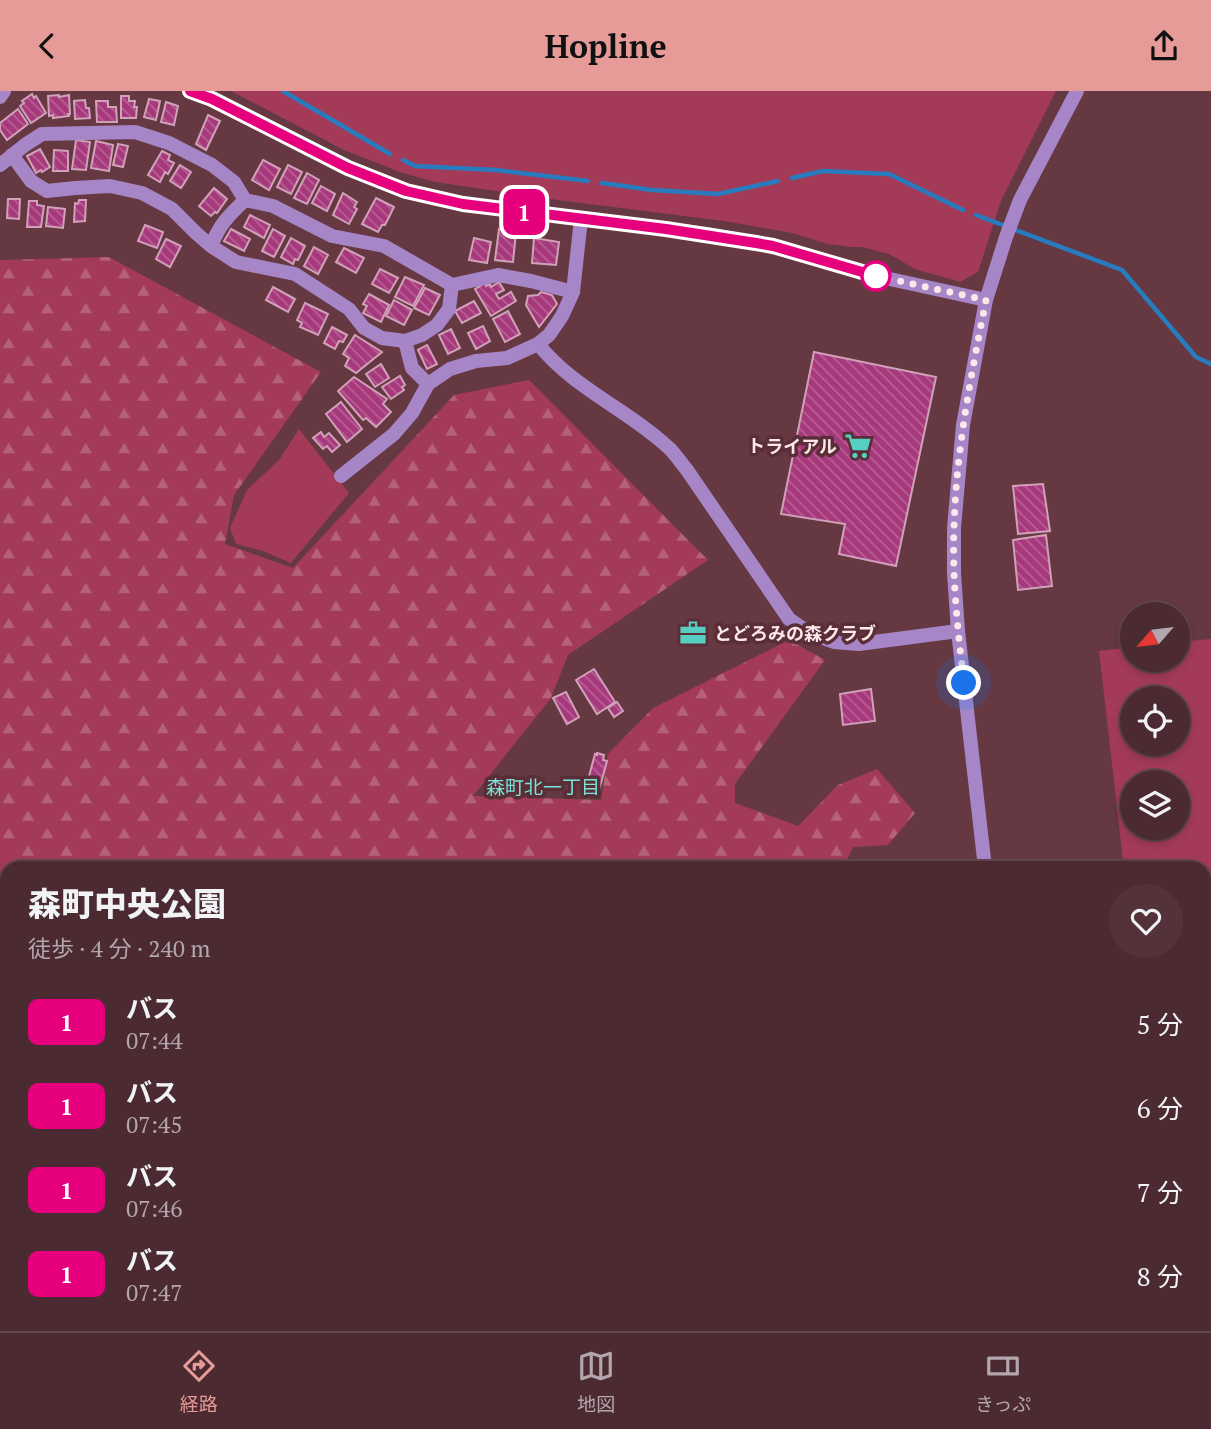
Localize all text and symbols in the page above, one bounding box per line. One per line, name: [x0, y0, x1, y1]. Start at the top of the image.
text: Hopline: [544, 25, 667, 67]
icon: back: [28, 27, 66, 65]
icon: share: [1145, 27, 1183, 65]
line badge: 1: [501, 189, 547, 235]
text: 1: [517, 196, 531, 228]
unlabelled marker: [861, 261, 891, 291]
supermarket icon: トライアル: [843, 431, 873, 461]
place label: トライアル: [747, 434, 837, 458]
north arrow: [1120, 602, 1190, 672]
map controls: [1120, 602, 1190, 840]
office icon: とどろみの森クラブ: [678, 618, 708, 648]
place label: とどろみの森クラブ: [714, 621, 876, 645]
your location: [946, 665, 981, 700]
button: locate: [1120, 686, 1190, 756]
button: layers: [1120, 770, 1190, 840]
district label: 森町北一丁目: [486, 774, 600, 799]
text: 森町中央公園: [28, 882, 226, 925]
button: heart: [1109, 884, 1183, 958]
text: 徒歩 · 4 分 · 240 m: [28, 933, 210, 964]
text: バス: [126, 991, 178, 1025]
text: 1: [60, 1006, 73, 1038]
text: 5 分: [1137, 1007, 1183, 1041]
text: 07:44: [126, 1025, 183, 1056]
text: バス: [126, 1075, 178, 1109]
text: 1: [60, 1090, 73, 1122]
text: 6 分: [1137, 1091, 1183, 1125]
text: 07:45: [126, 1109, 183, 1140]
text: バス: [126, 1159, 178, 1193]
text: 1: [60, 1174, 73, 1206]
text: 7 分: [1137, 1175, 1183, 1209]
text: 07:46: [126, 1193, 183, 1224]
text: バス: [126, 1243, 178, 1277]
text: 1: [60, 1258, 73, 1290]
text: 8 分: [1137, 1259, 1183, 1293]
text: 07:47: [126, 1277, 183, 1308]
tab: 経路: [180, 1347, 218, 1416]
tab: 地図: [577, 1347, 615, 1416]
tab: きっぷ: [975, 1347, 1031, 1416]

